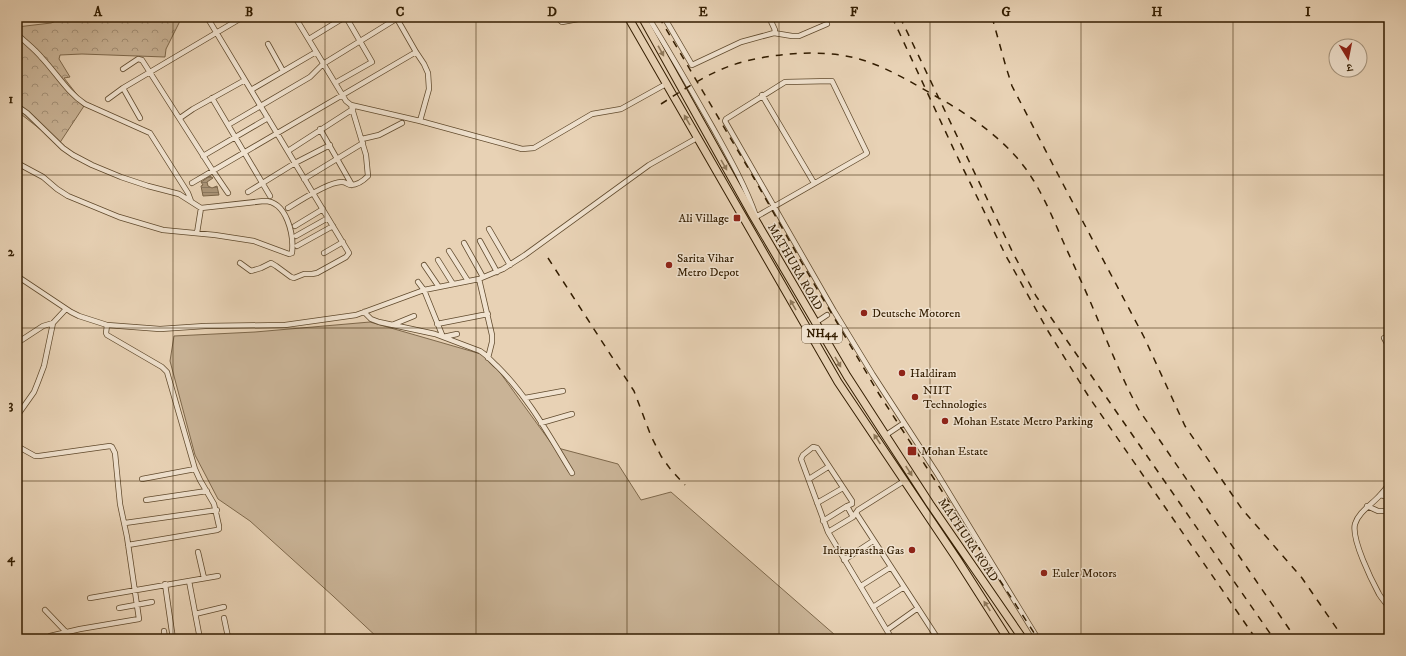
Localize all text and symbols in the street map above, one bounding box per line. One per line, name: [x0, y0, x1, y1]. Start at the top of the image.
text: A: [93, 4, 103, 20]
text: B: [245, 4, 253, 20]
text: C: [396, 4, 405, 20]
text: D: [547, 4, 557, 20]
text: E: [698, 4, 708, 20]
text: F: [850, 4, 859, 20]
text: G: [1001, 4, 1011, 20]
text: H: [1152, 4, 1163, 20]
text: I: [1305, 4, 1311, 20]
north arrow: [1328, 38, 1368, 78]
one-way arrow: [657, 45, 664, 57]
text: उ: [1344, 59, 1355, 74]
text: 1: [9, 91, 14, 107]
one-way arrow: [683, 114, 690, 126]
one-way arrow: [720, 159, 727, 171]
place label: Ali Village: [678, 211, 729, 226]
marker: Ali Village: [732, 213, 742, 223]
street label: MATHURA ROAD: [764, 221, 826, 313]
text: 2: [8, 244, 15, 260]
place label: Sarita Vihar Metro Depot: [677, 251, 739, 280]
marker: Sarita Vihar Metro Depot: [664, 260, 674, 270]
one-way arrow: [790, 299, 797, 311]
place label: Deutsche Motoren: [872, 306, 961, 321]
marker: Deutsche Motoren: [859, 308, 869, 318]
road number: NH44: [802, 325, 842, 343]
one-way arrow: [835, 356, 842, 368]
place label: Haldiram: [910, 366, 956, 381]
marker: Haldiram: [897, 368, 907, 378]
place label: NIIT Technologies: [923, 383, 987, 412]
marker: NIIT Technologies: [910, 392, 920, 402]
text: 3: [9, 397, 14, 413]
place label: Mohan Estate Metro Parking: [953, 414, 1093, 429]
marker: Mohan Estate Metro Parking: [940, 416, 950, 426]
one-way arrow: [873, 434, 880, 445]
place label: Mohan Estate: [921, 444, 988, 459]
marker: Mohan Estate: [906, 445, 918, 457]
one-way arrow: [905, 466, 913, 476]
street label: MATHURA ROAD: [934, 495, 1002, 585]
place label: Indraprastha Gas: [822, 543, 904, 558]
marker: Indraprastha Gas: [907, 545, 917, 555]
text: 4: [6, 550, 15, 567]
place label: Euler Motors: [1052, 566, 1117, 581]
marker: Euler Motors: [1039, 568, 1049, 578]
one-way arrow: [983, 601, 991, 611]

